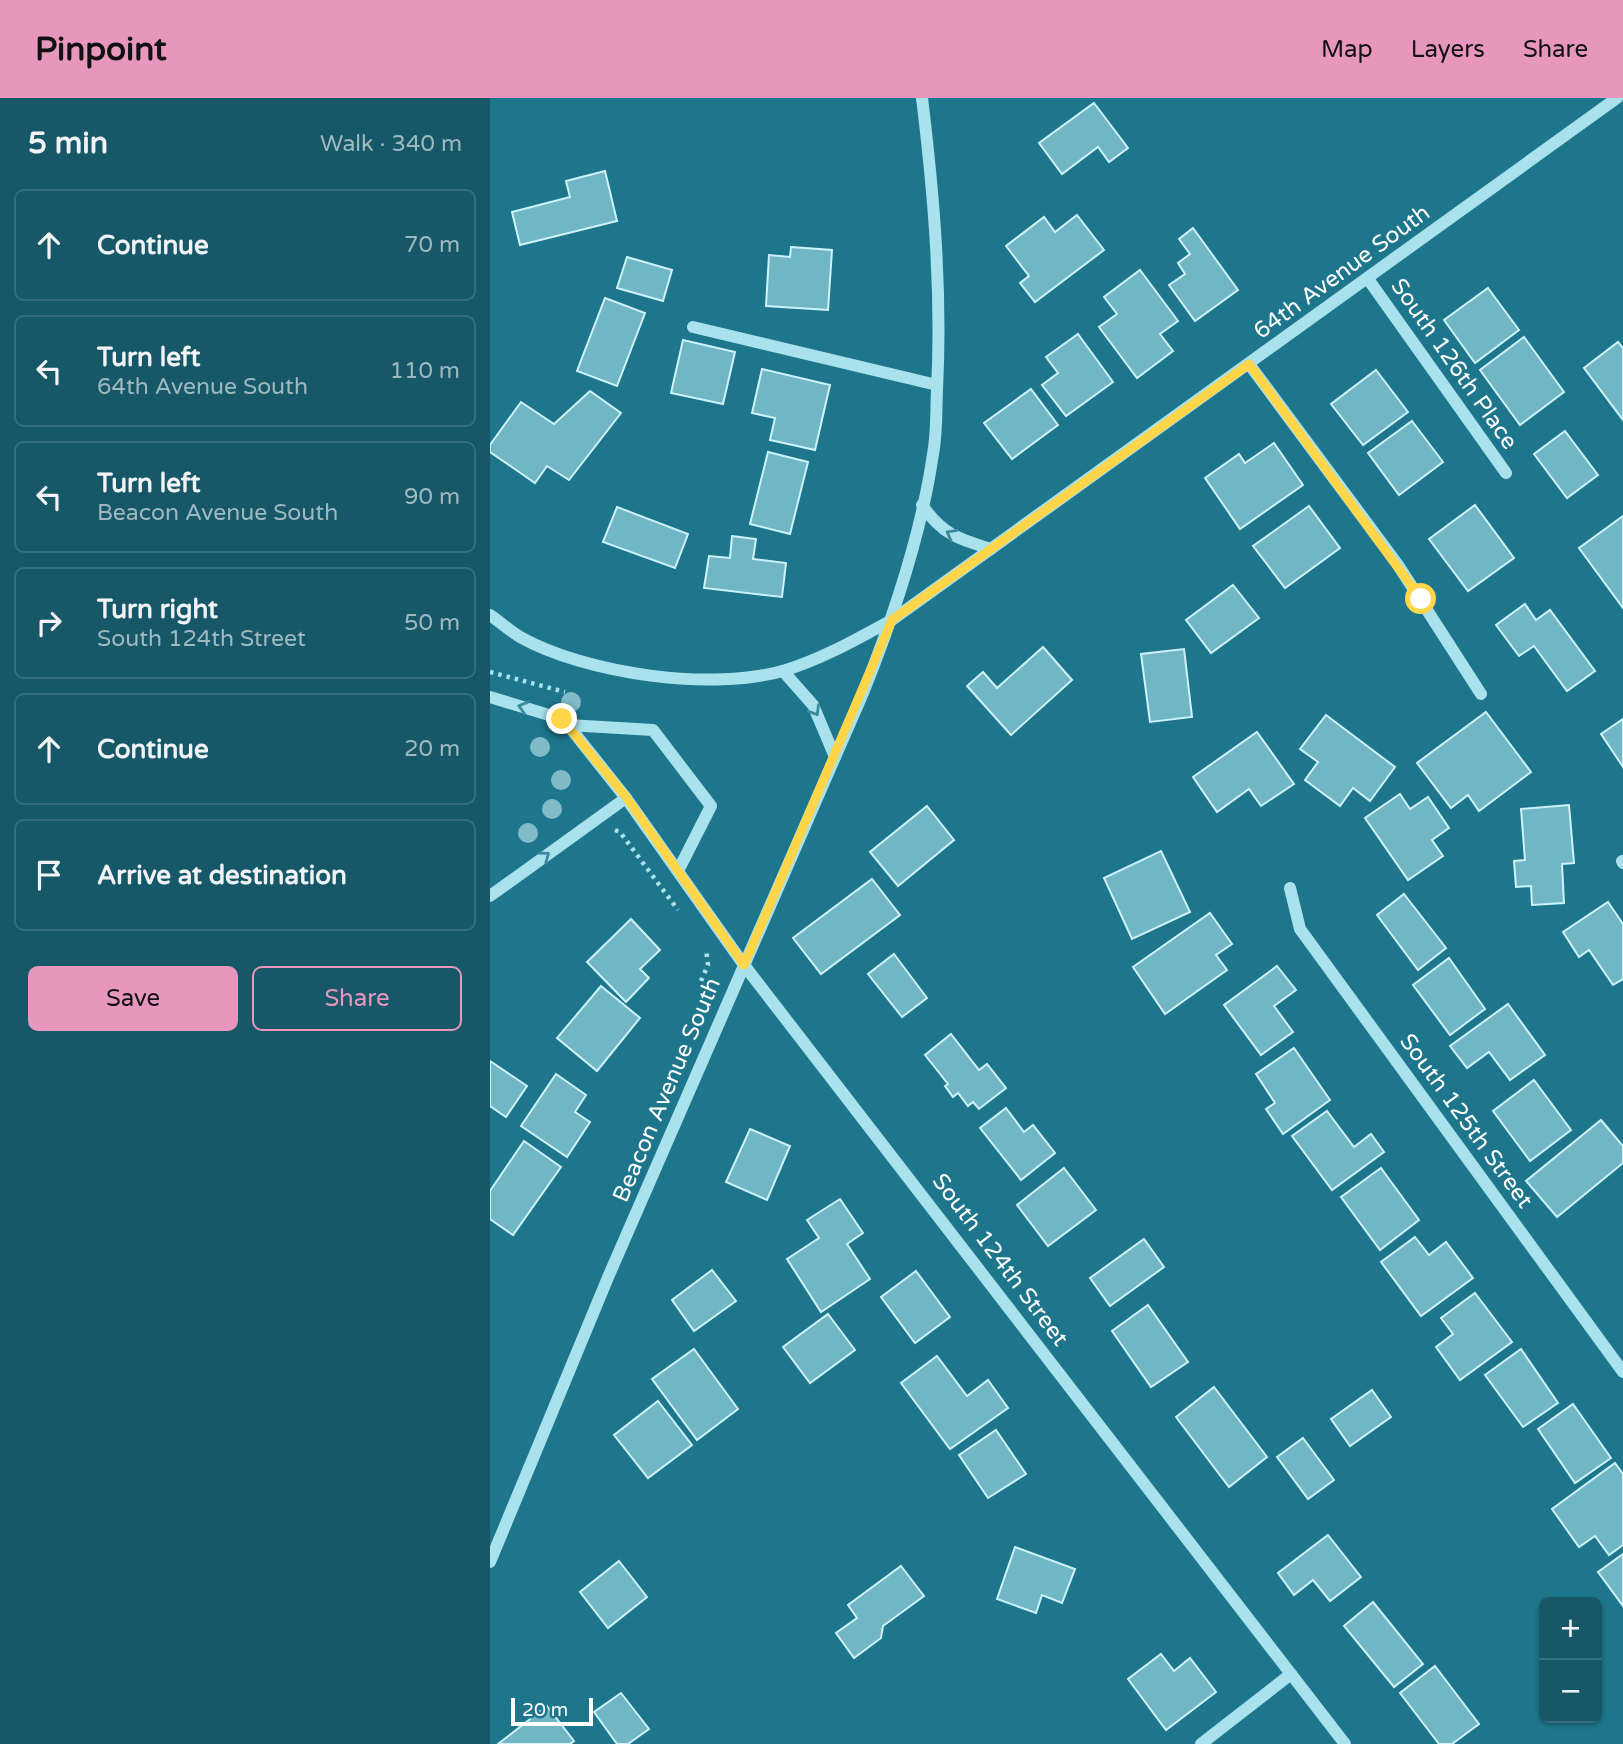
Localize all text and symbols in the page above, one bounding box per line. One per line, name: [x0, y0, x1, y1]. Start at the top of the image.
text: Pinpoint: [35, 30, 167, 69]
text: Map: [1321, 35, 1373, 64]
text: Layers: [1411, 35, 1485, 64]
text: Share: [1523, 35, 1588, 64]
text: 5 min: [28, 125, 108, 162]
text: Walk · 340 m: [320, 130, 462, 158]
street label: 64th Avenue South: [1248, 199, 1436, 345]
icon: ahead: [30, 226, 68, 264]
text: Continue: [97, 230, 209, 261]
text: 70 m: [404, 231, 460, 259]
street label: South 126th Place: [1385, 273, 1523, 455]
text: Turn left: [97, 342, 200, 373]
icon: left: [30, 352, 68, 390]
text: 110 m: [390, 357, 460, 385]
text: 64th Avenue South: [97, 373, 308, 401]
text: Turn left: [97, 468, 200, 499]
icon: left: [30, 478, 68, 516]
text: 90 m: [404, 483, 460, 511]
text: Beacon Avenue South: [97, 499, 338, 527]
one-way arrow: [946, 529, 959, 542]
route start: [1405, 583, 1436, 614]
text: Turn right: [97, 594, 218, 625]
icon: right: [30, 604, 68, 642]
text: 50 m: [404, 609, 460, 637]
text: South 124th Street: [97, 625, 306, 653]
one-way arrow: [518, 700, 530, 715]
route end: [546, 703, 577, 734]
one-way arrow: [806, 703, 819, 716]
icon: ahead: [30, 730, 68, 768]
text: Continue: [97, 734, 209, 765]
text: 20 m: [404, 735, 460, 763]
one-way arrow: [537, 852, 550, 864]
icon: arrive: [30, 856, 68, 894]
text: Arrive at destination: [97, 860, 347, 891]
button: Save: [28, 966, 238, 1031]
button: Share: [252, 966, 462, 1031]
street label: Beacon Avenue South: [607, 974, 727, 1206]
street label: South 125th Street: [1393, 1028, 1539, 1214]
street label: South 124th Street: [926, 1168, 1074, 1352]
map controls: [1539, 1597, 1602, 1723]
button: +: [1539, 1597, 1602, 1660]
button: −: [1539, 1660, 1602, 1723]
scale bar: [511, 1695, 593, 1727]
text: 20 m: [522, 1699, 568, 1721]

